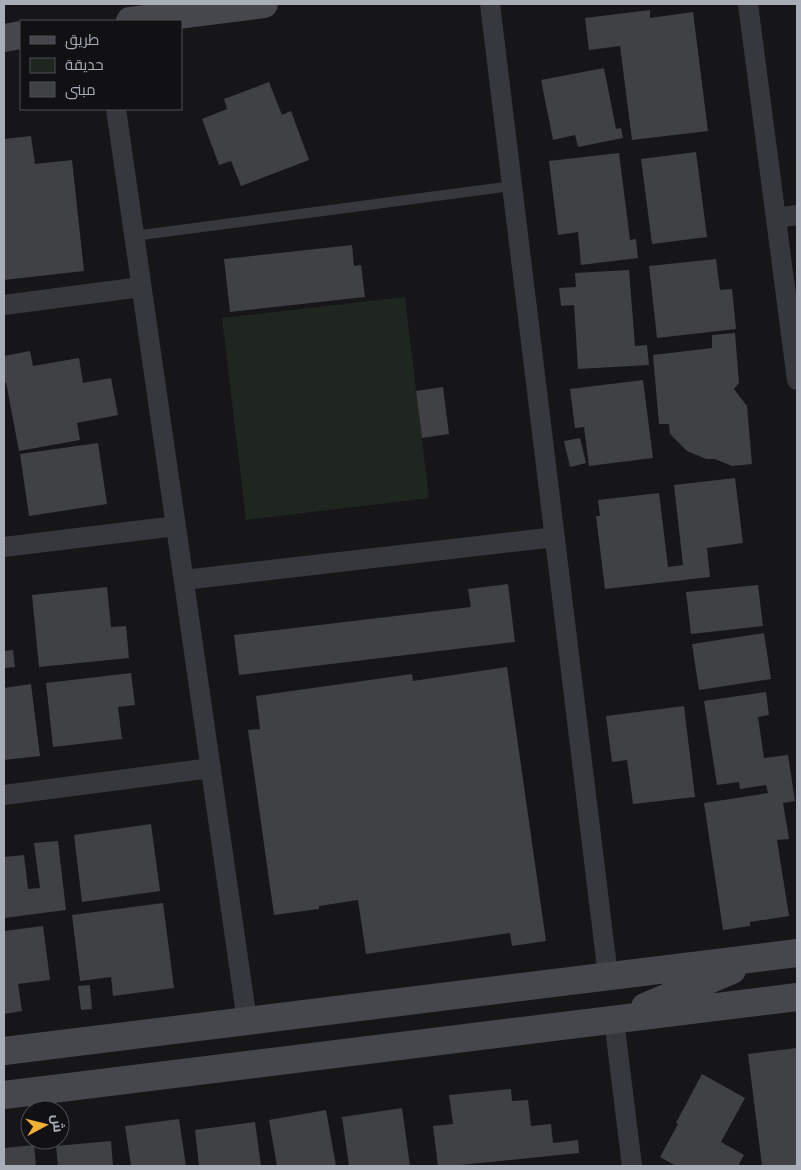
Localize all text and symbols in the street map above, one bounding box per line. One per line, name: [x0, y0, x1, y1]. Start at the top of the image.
legend: [20, 20, 182, 110]
text: طريق: [65, 32, 99, 51]
text: حديقة: [65, 57, 104, 76]
text: مبنى: [65, 82, 96, 101]
north arrow: [20, 1100, 70, 1150]
text: ش: [47, 1114, 67, 1134]

